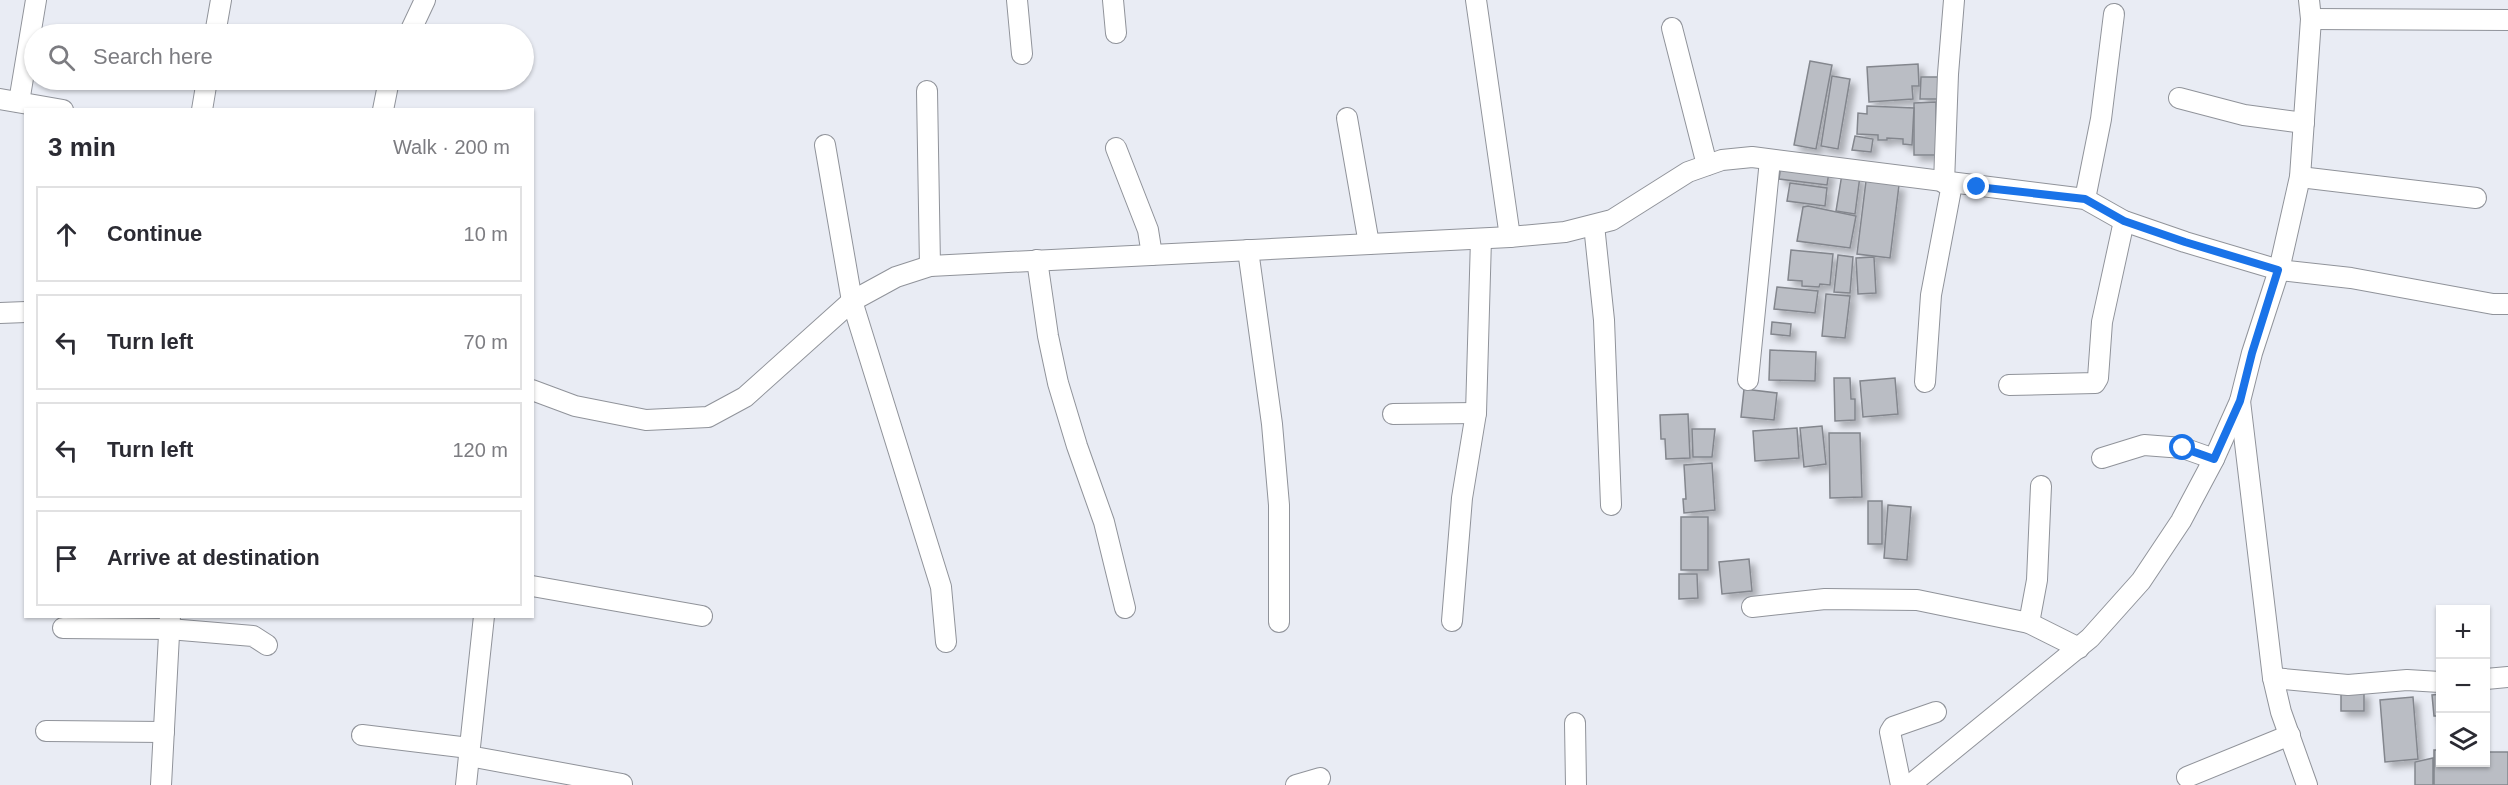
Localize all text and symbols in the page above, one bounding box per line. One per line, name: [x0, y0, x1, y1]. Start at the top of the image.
search box: [24, 24, 534, 90]
icon: search: [45, 41, 78, 74]
text: Search here: [93, 44, 213, 69]
text: 3 min: [48, 132, 116, 162]
text: Walk · 200 m: [393, 136, 510, 158]
route end: [1963, 173, 1989, 199]
icon: ahead: [50, 218, 83, 251]
text: Continue: [107, 221, 202, 246]
text: 10 m: [464, 223, 508, 245]
icon: left: [50, 326, 83, 359]
text: Turn left: [107, 329, 193, 354]
text: 70 m: [464, 331, 508, 353]
icon: left: [50, 434, 83, 467]
route start: [2169, 434, 2195, 460]
text: Turn left: [107, 437, 193, 462]
text: 120 m: [452, 439, 508, 461]
icon: arrive: [50, 542, 83, 575]
text: Arrive at destination: [107, 545, 320, 570]
map controls: [2436, 605, 2490, 767]
button: +: [2436, 605, 2490, 659]
button: −: [2436, 659, 2490, 713]
button: layers: [2436, 713, 2490, 767]

